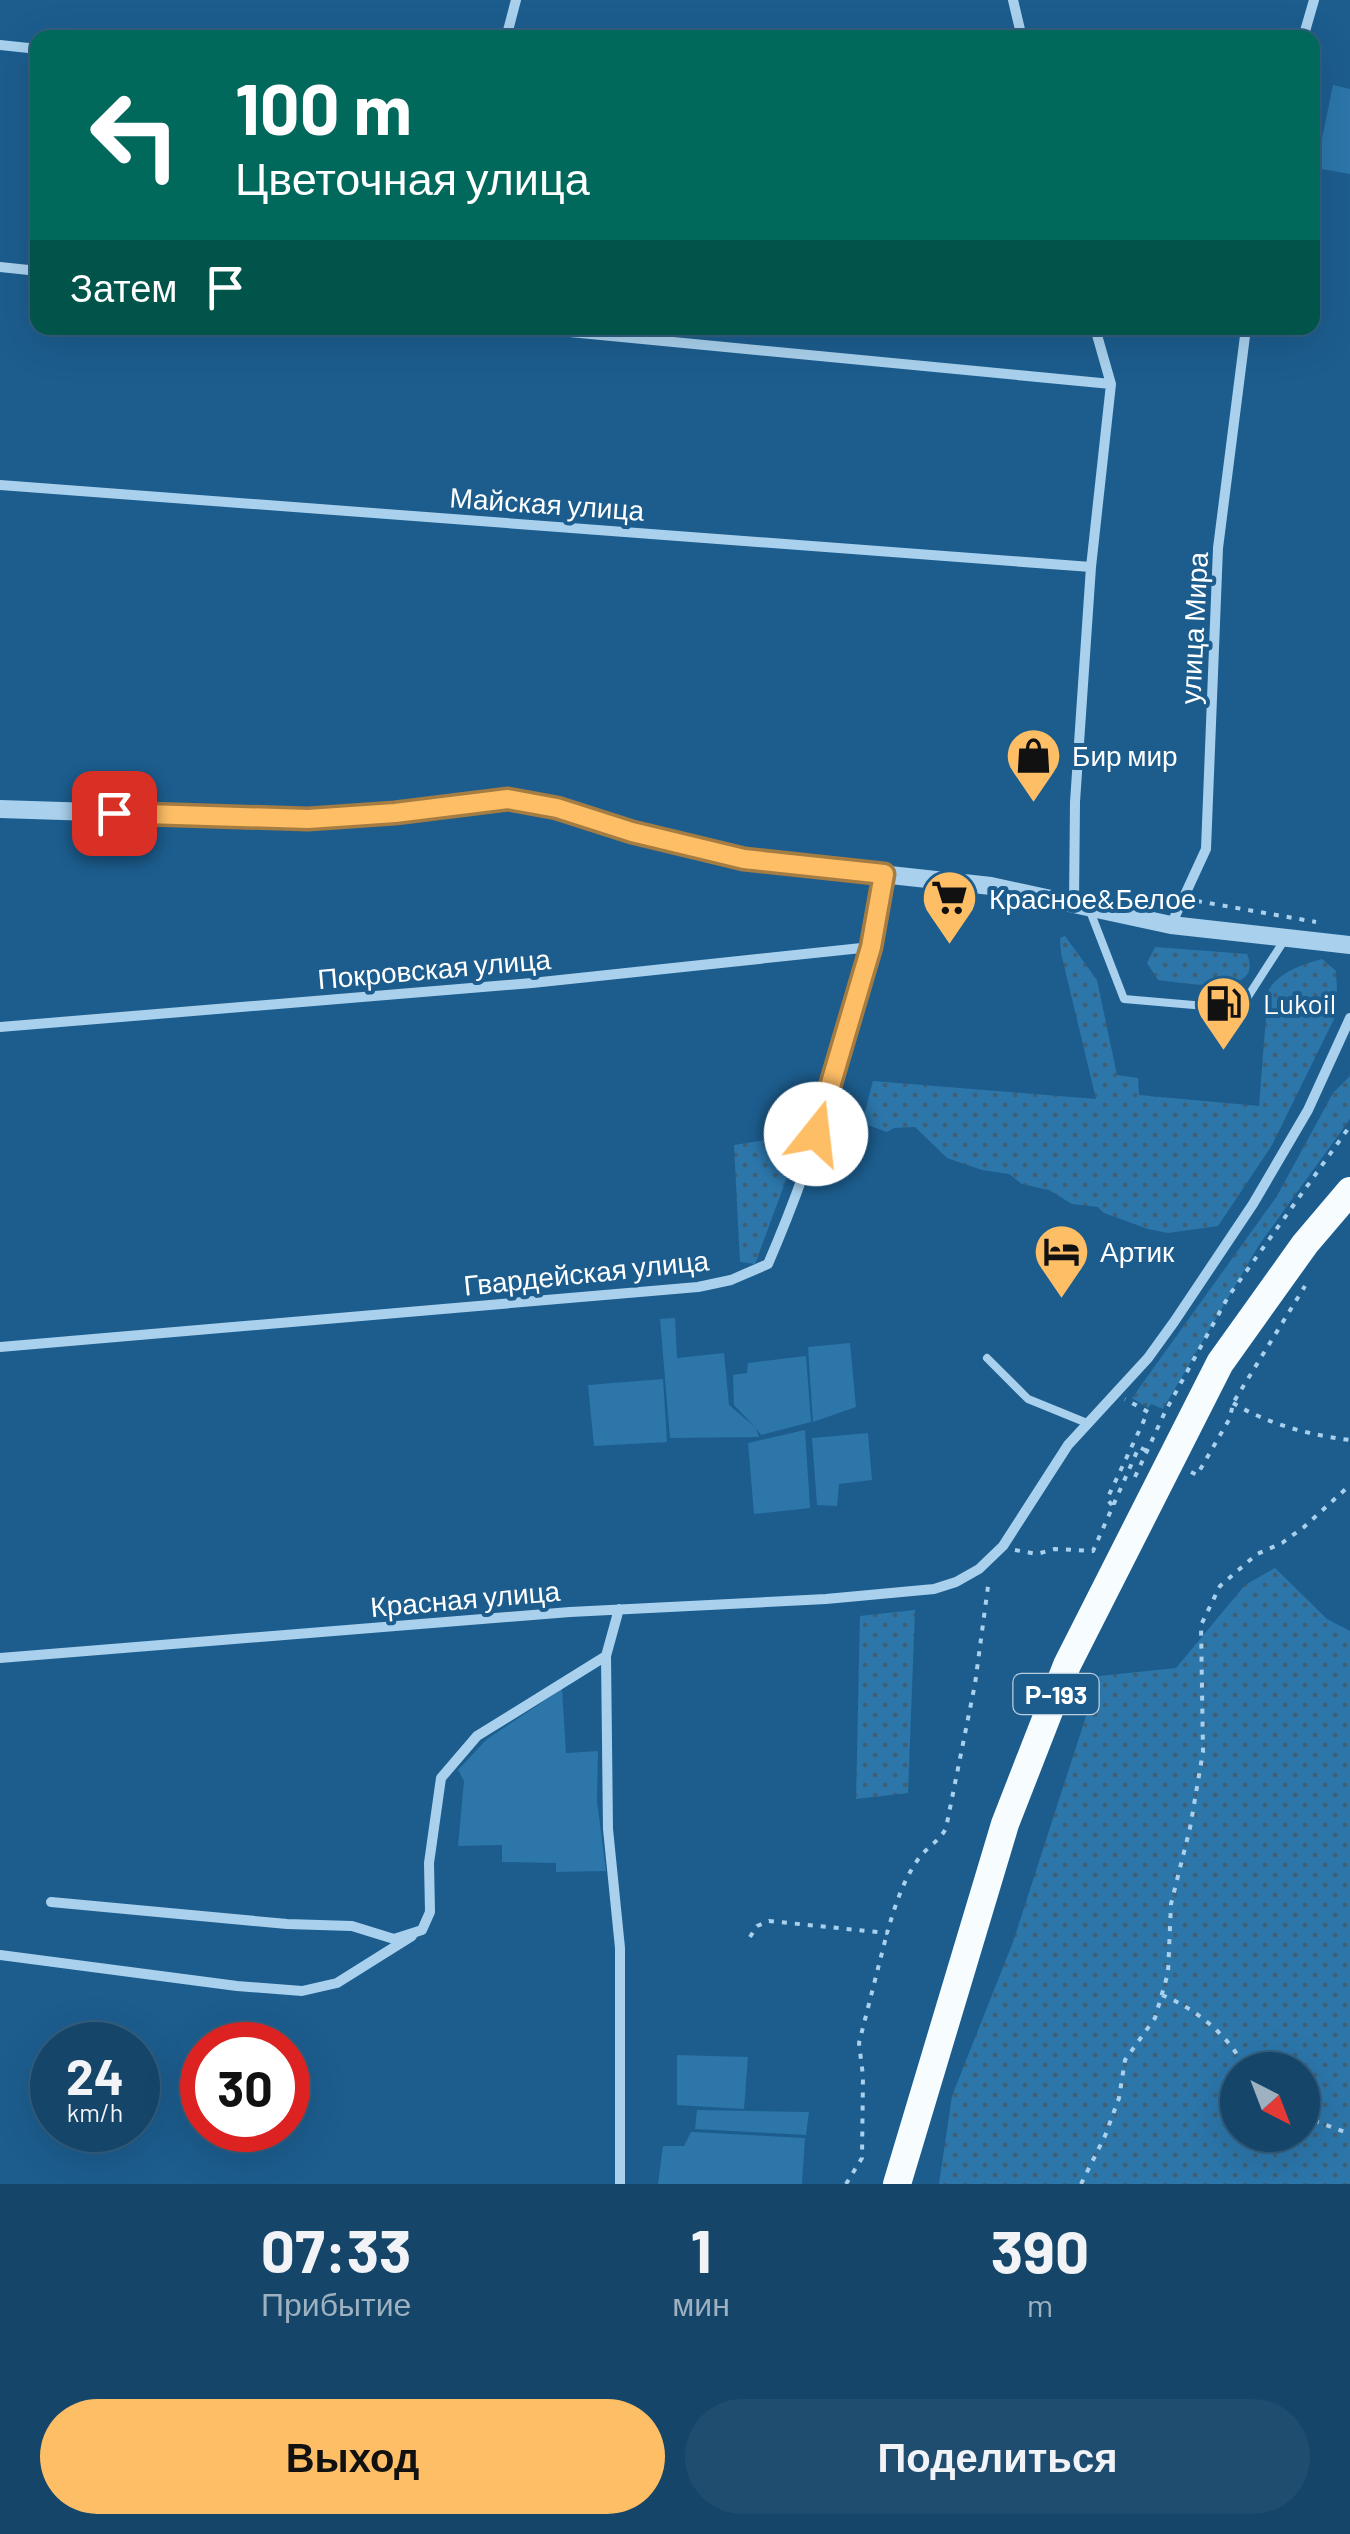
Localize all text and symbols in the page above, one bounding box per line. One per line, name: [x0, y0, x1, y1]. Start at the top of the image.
text: 100 m: [235, 65, 412, 149]
icon: left: [70, 70, 200, 200]
text: Цветочная улица: [235, 150, 590, 204]
icon: arrive: [198, 260, 253, 315]
text: Затем: [70, 264, 178, 310]
street label: Майская улица: [449, 479, 646, 527]
street label: улица Мира: [1172, 550, 1214, 705]
shop icon: Бир мир: [1003, 725, 1063, 804]
place label: Бир мир: [1072, 738, 1178, 772]
pin: [72, 771, 157, 856]
icon: arrive: [87, 786, 142, 841]
supermarket icon: Красное&Белое: [920, 868, 980, 947]
place label: Красное&Белое: [989, 881, 1196, 915]
street label: Покровская улица: [316, 941, 552, 995]
fuel station icon: Lukoil: [1194, 973, 1254, 1052]
place label: Lukoil: [1263, 986, 1336, 1020]
position arrow: [764, 1082, 868, 1186]
hotel icon: Артик: [1031, 1221, 1091, 1300]
place label: Артик: [1100, 1234, 1175, 1268]
street label: Гвардейская улица: [462, 1242, 711, 1302]
street label: Красная улица: [369, 1573, 562, 1623]
road number: Р-193: [1014, 1674, 1098, 1714]
speed limit sign: 30: [180, 2022, 310, 2152]
text: 24: [66, 2045, 124, 2105]
north arrow: [1220, 2052, 1320, 2152]
map controls: [1220, 2052, 1320, 2152]
text: km/h: [67, 2097, 123, 2127]
text: 07:33: [261, 2213, 411, 2285]
text: 1: [690, 2213, 712, 2285]
text: 390: [991, 2214, 1089, 2286]
text: Прибытие: [261, 2284, 411, 2322]
text: мин: [672, 2284, 730, 2322]
text: m: [1027, 2285, 1053, 2323]
button: Выход: [40, 2399, 665, 2514]
button: Поделиться: [685, 2399, 1310, 2514]

